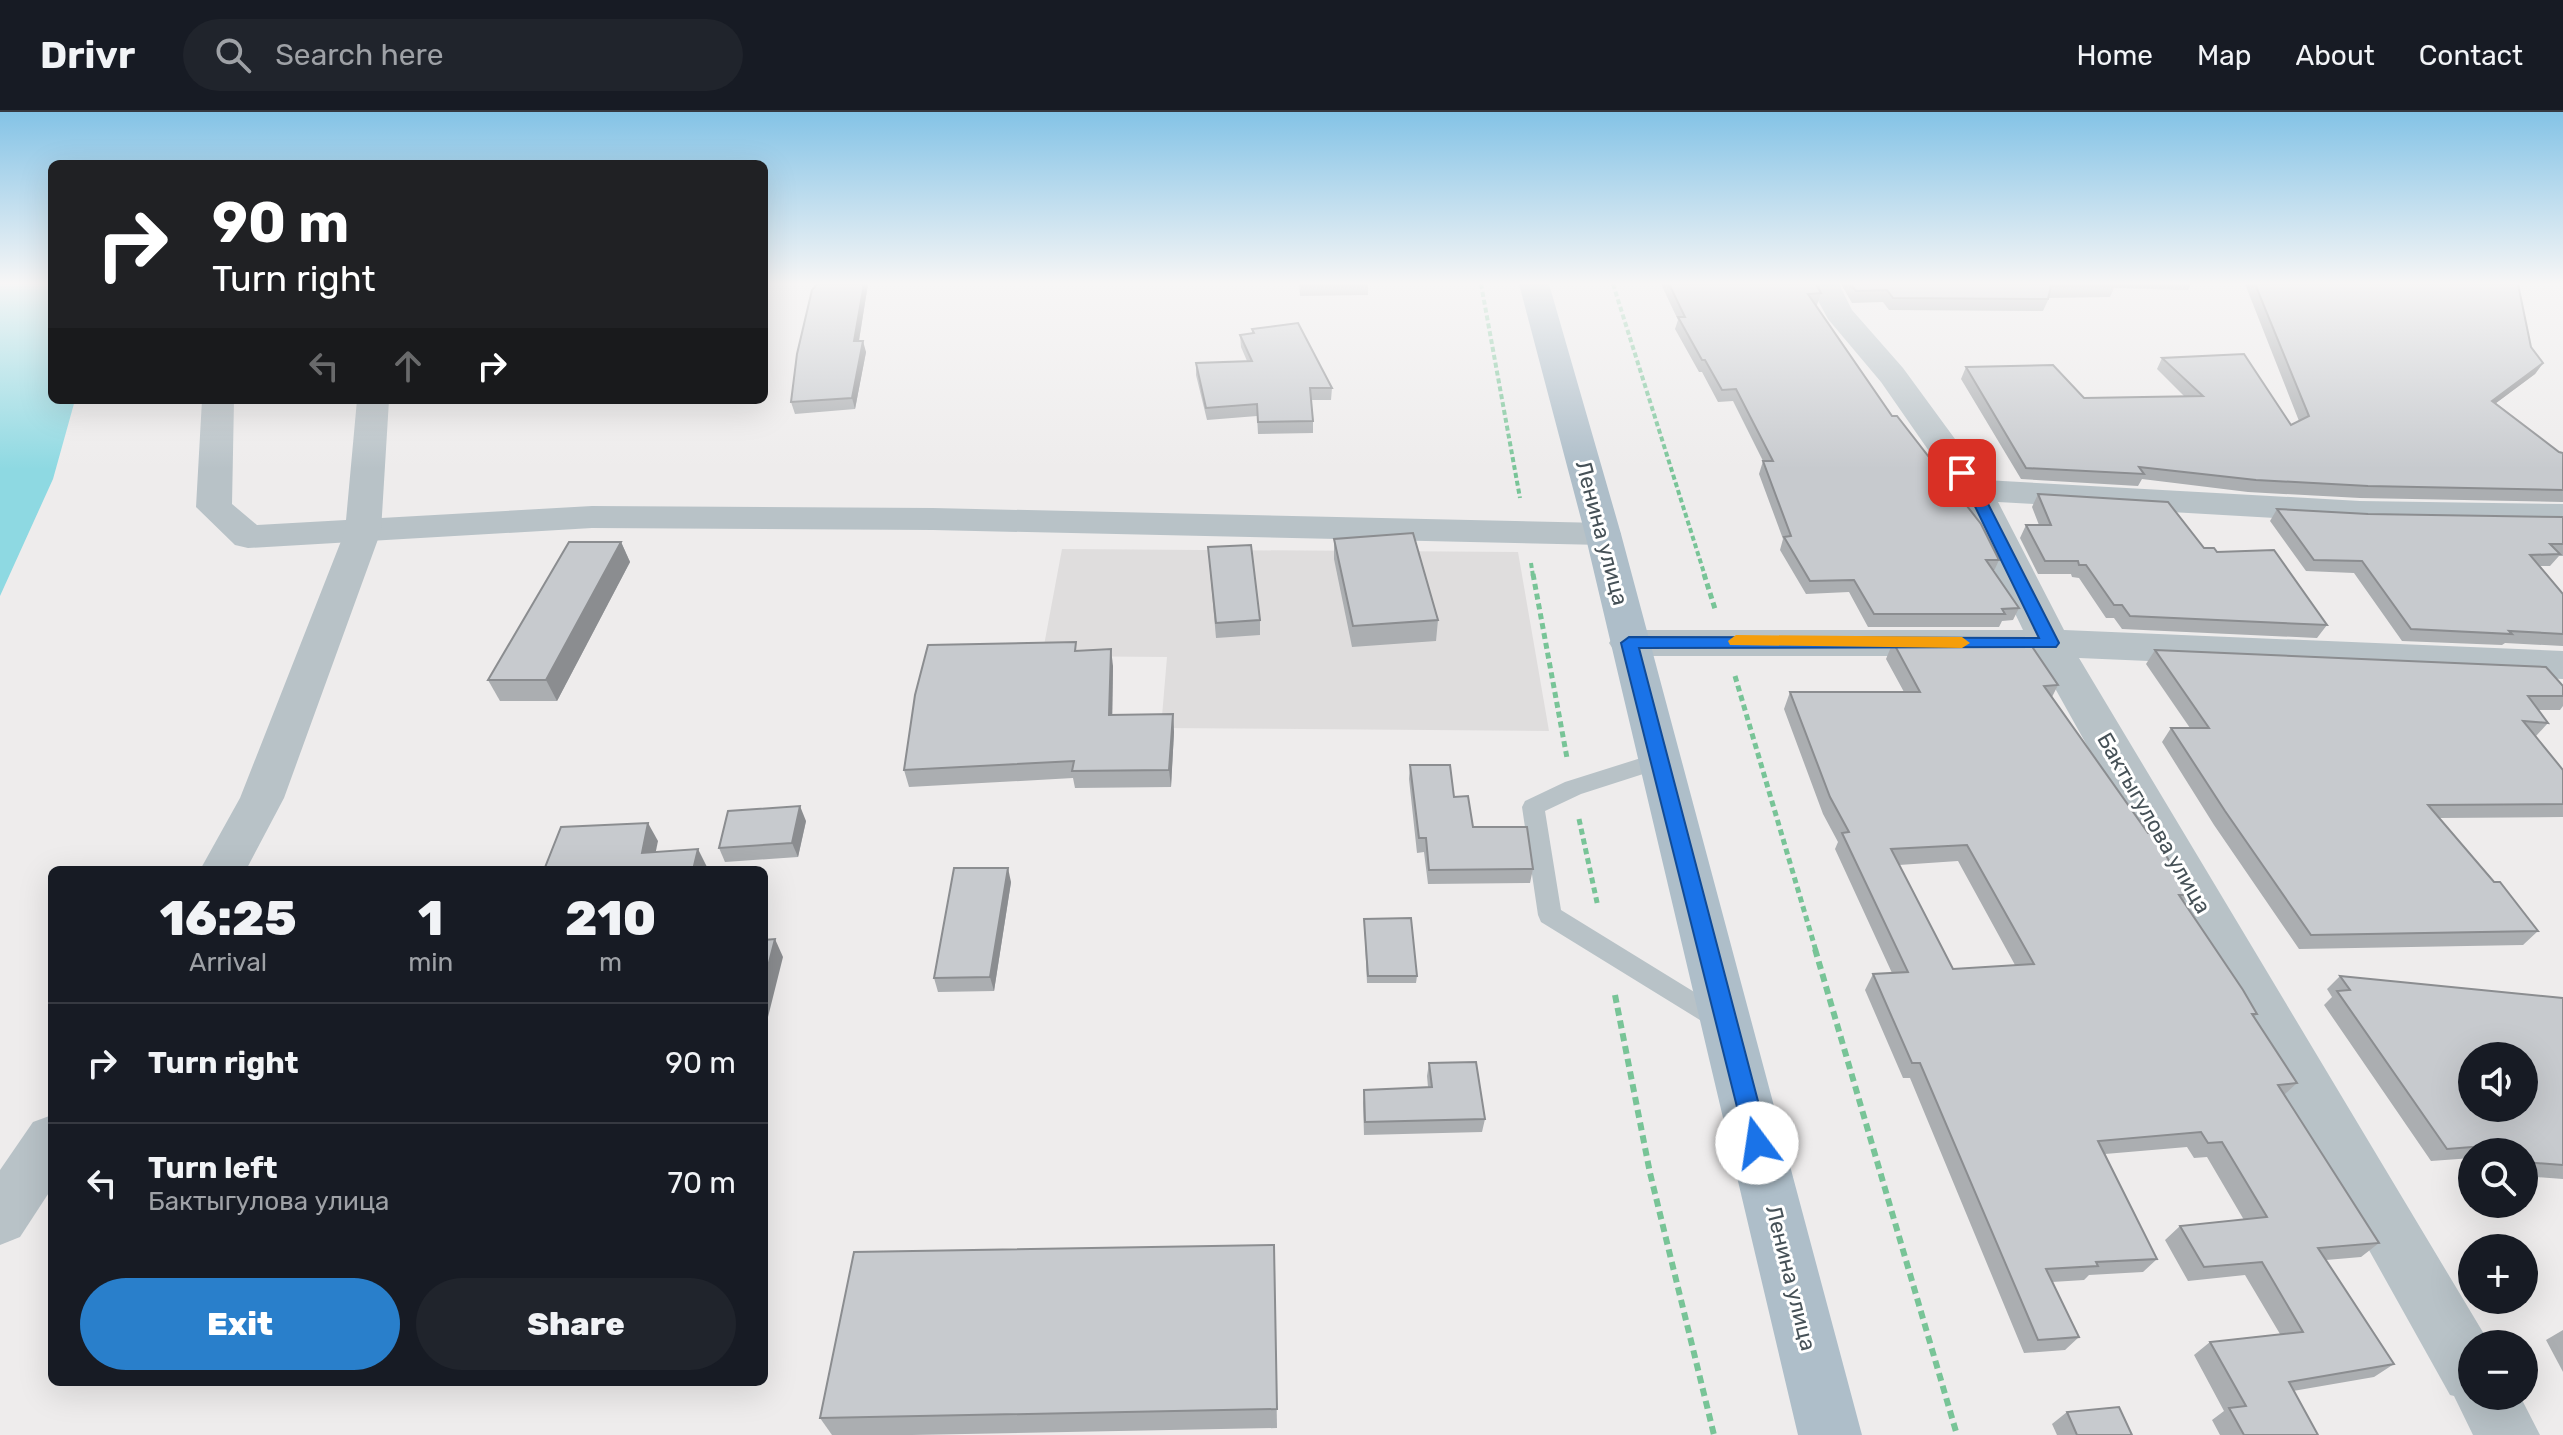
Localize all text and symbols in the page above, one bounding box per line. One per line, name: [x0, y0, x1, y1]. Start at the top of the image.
search box: [183, 19, 743, 91]
text: Drivr: [40, 32, 135, 78]
icon: search: [211, 33, 255, 77]
text: Search here: [275, 37, 444, 73]
text: Home: [2076, 39, 2153, 72]
text: Map: [2197, 39, 2251, 72]
text: About: [2295, 39, 2375, 72]
text: Contact: [2419, 39, 2523, 72]
text: 90 m: [212, 190, 349, 256]
icon: right: [80, 192, 184, 296]
text: Turn right: [212, 257, 376, 300]
icon: left: [302, 344, 346, 388]
icon: ahead: [386, 344, 430, 388]
icon: right: [470, 344, 514, 388]
pin: [1928, 439, 1996, 507]
icon: arrive: [1940, 451, 1984, 495]
street label: Ленина улица: [1570, 458, 1634, 608]
street label: Бактыгулова улица: [2091, 728, 2217, 918]
text: 16:25: [160, 890, 296, 947]
text: 1: [418, 890, 443, 947]
text: 210: [565, 890, 656, 947]
text: Arrival: [189, 947, 267, 978]
text: min: [408, 947, 453, 978]
text: m: [599, 947, 622, 978]
icon: right: [80, 1041, 124, 1085]
map controls: [2458, 1042, 2538, 1410]
button: sound: [2458, 1042, 2538, 1122]
text: Turn right: [148, 1045, 299, 1081]
text: 90 m: [665, 1045, 736, 1081]
position arrow: [1715, 1101, 1799, 1185]
button: search: [2458, 1138, 2538, 1218]
text: Turn left: [148, 1150, 278, 1186]
icon: left: [80, 1161, 124, 1205]
text: 70 m: [668, 1165, 736, 1201]
text: Бактыгулова улица: [148, 1186, 389, 1217]
street label: Ленина улица: [1760, 1203, 1822, 1353]
button: +: [2458, 1234, 2538, 1314]
button: Exit: [80, 1278, 400, 1370]
button: Share: [416, 1278, 736, 1370]
button: −: [2458, 1330, 2538, 1410]

